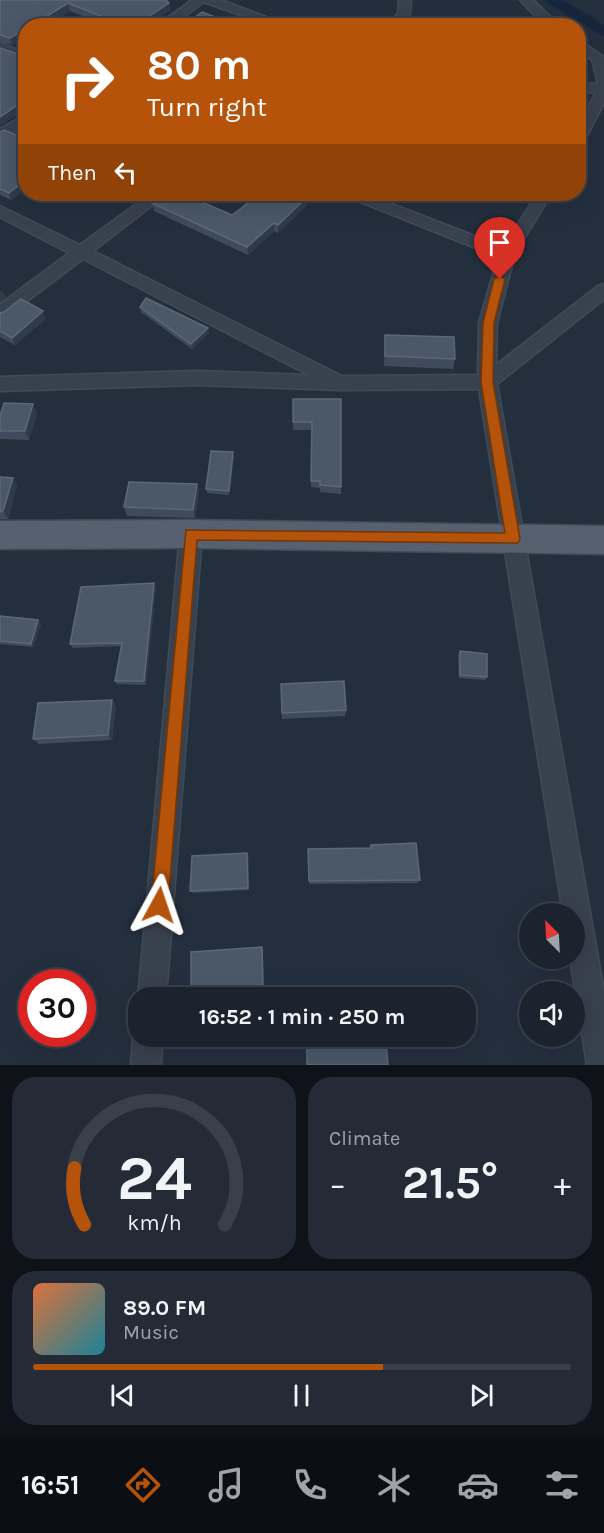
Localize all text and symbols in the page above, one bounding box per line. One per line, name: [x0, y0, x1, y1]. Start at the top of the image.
text: 80 m: [147, 40, 251, 90]
icon: right: [48, 42, 126, 120]
text: Turn right: [147, 91, 267, 123]
icon: left: [109, 156, 142, 189]
text: Then: [48, 160, 97, 186]
pin: [474, 217, 525, 279]
icon: arrive: [483, 226, 516, 259]
position arrow: [127, 873, 191, 937]
north arrow: [519, 903, 585, 969]
map controls: [519, 903, 585, 1047]
speed limit sign: 30: [18, 969, 96, 1047]
button: sound: [519, 981, 585, 1047]
text: 16:52 · 1 min · 250 m: [199, 1004, 405, 1030]
text: Climate: [329, 1127, 400, 1150]
text: 24: [117, 1142, 191, 1215]
text: 21.5°: [402, 1157, 498, 1209]
text: −: [329, 1165, 346, 1203]
text: +: [554, 1165, 571, 1203]
text: km/h: [127, 1210, 181, 1235]
text: 89.0 FM: [123, 1295, 206, 1321]
text: Music: [123, 1321, 179, 1344]
icon: previous: [106, 1379, 139, 1412]
icon: pause: [285, 1379, 318, 1412]
icon: next: [465, 1379, 498, 1412]
icon: directions: [122, 1464, 164, 1506]
icon: music: [205, 1464, 247, 1506]
icon: phone: [289, 1464, 331, 1506]
icon: climate: [373, 1464, 415, 1506]
icon: car: [457, 1464, 499, 1506]
icon: filters: [541, 1464, 583, 1506]
text: 16:51: [21, 1469, 80, 1501]

